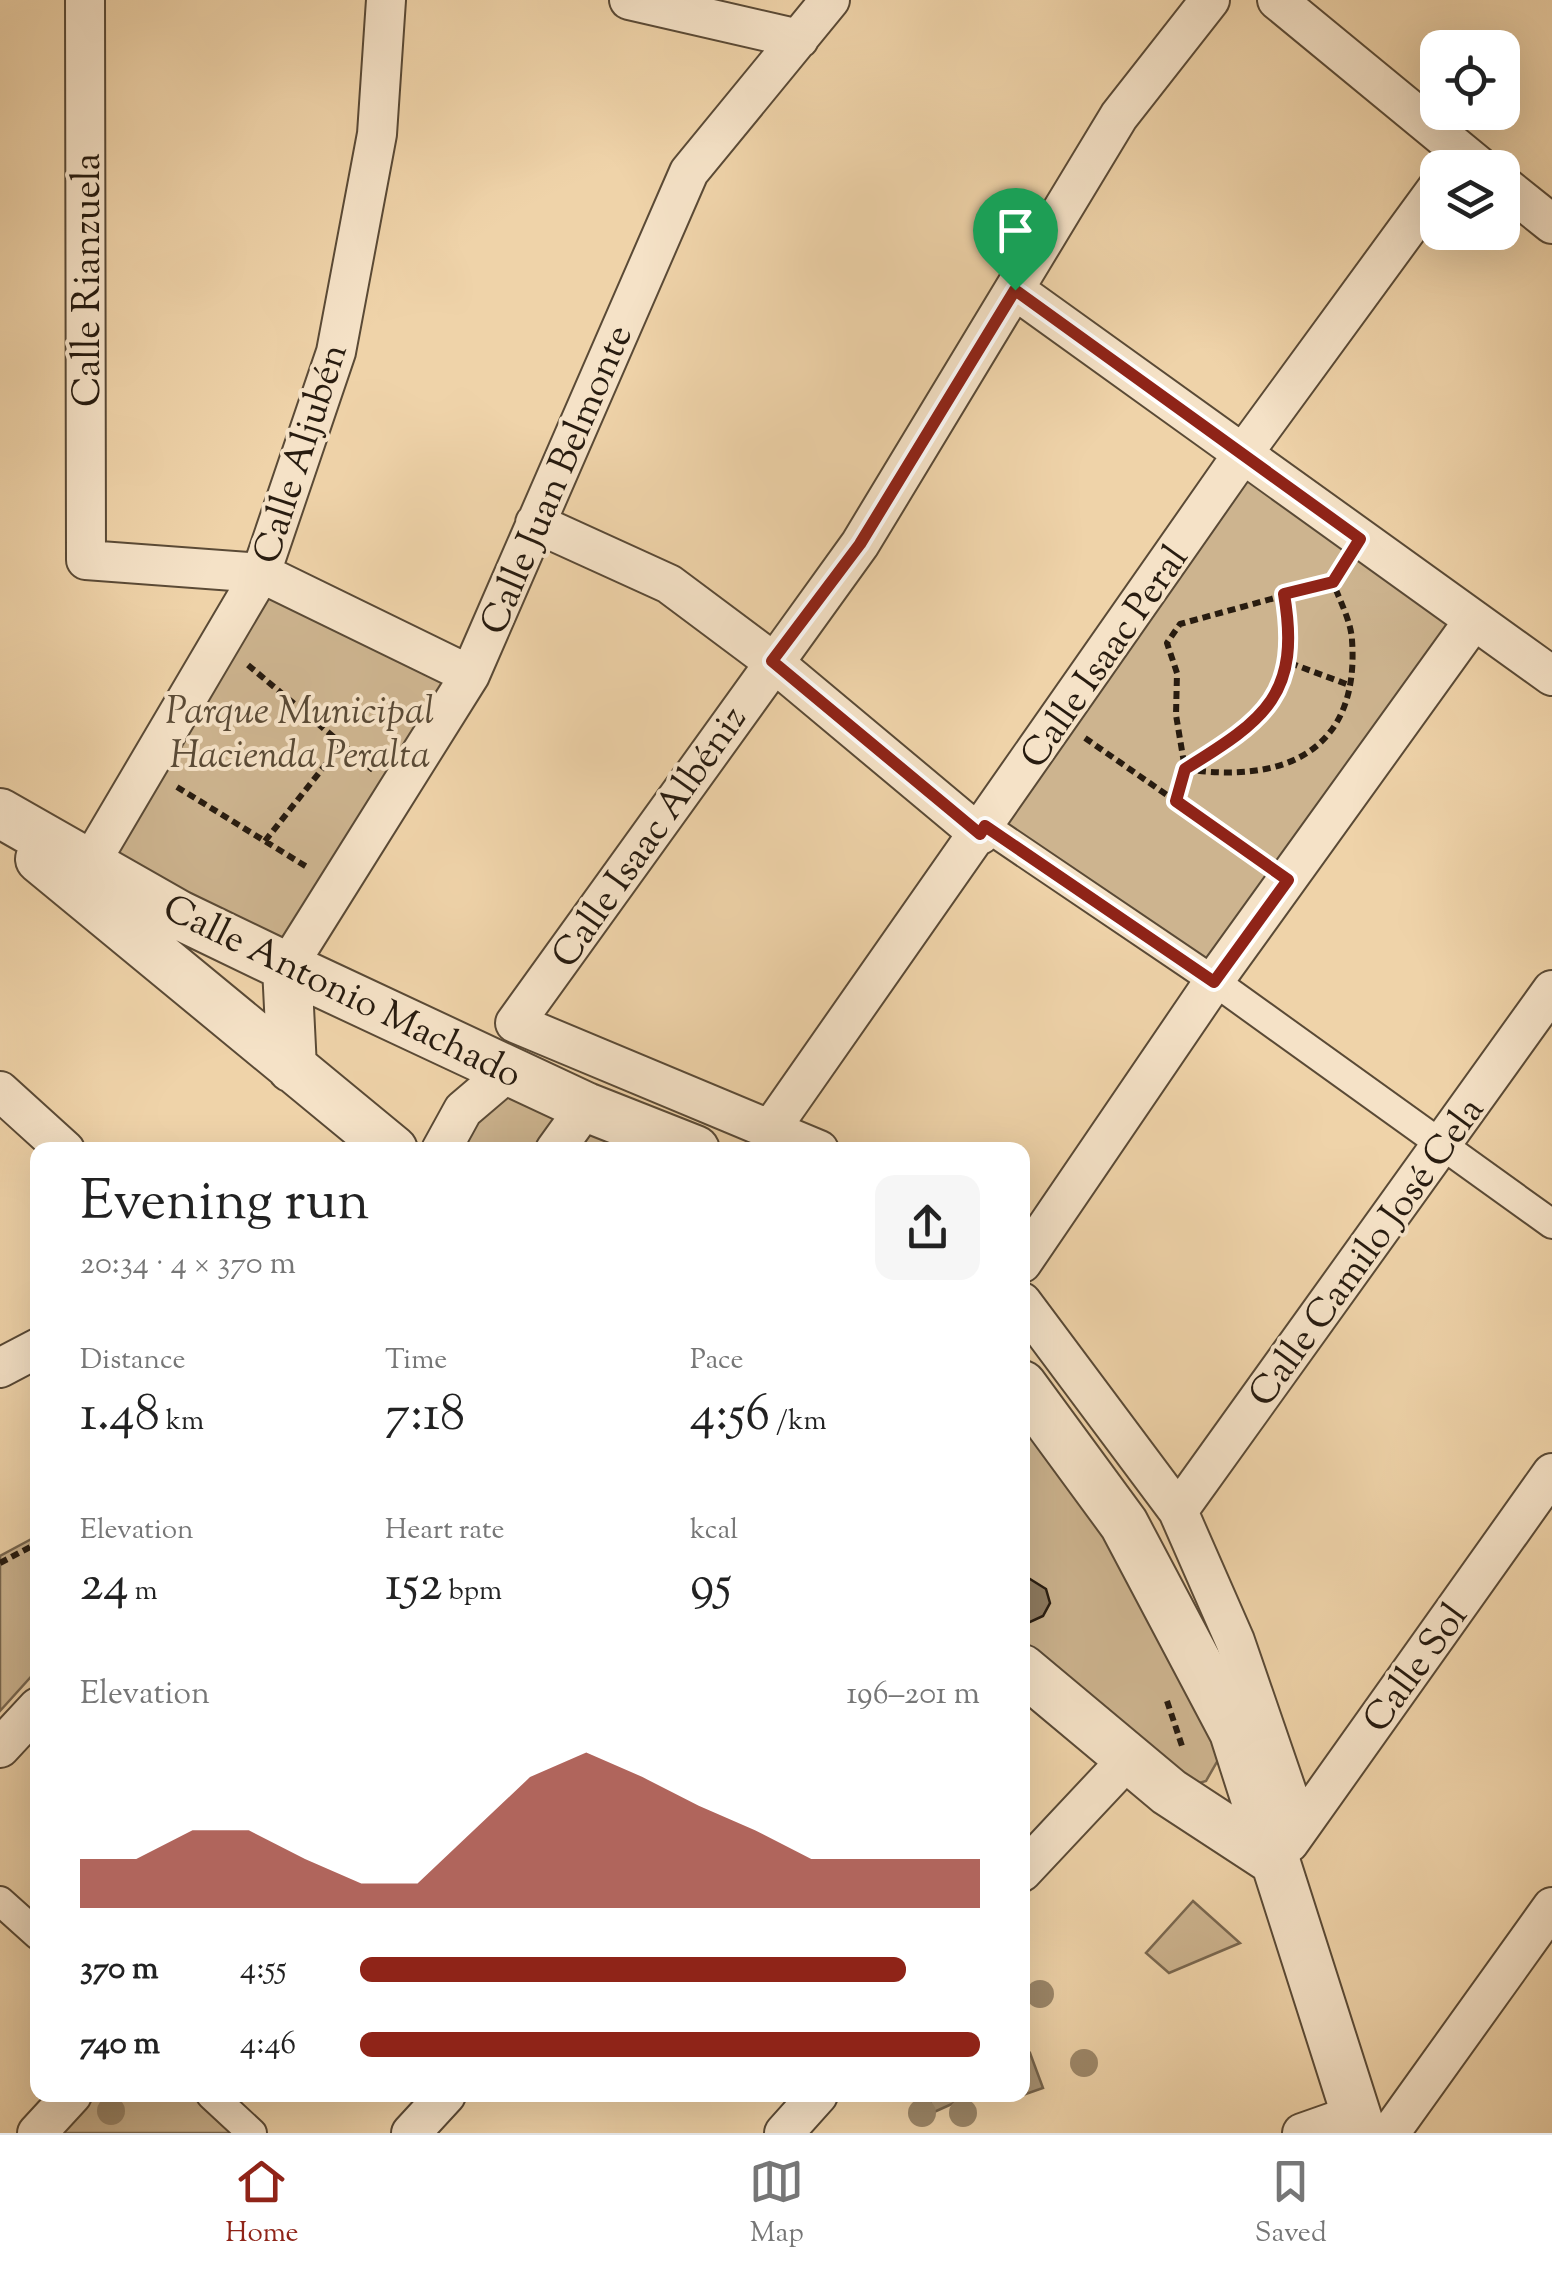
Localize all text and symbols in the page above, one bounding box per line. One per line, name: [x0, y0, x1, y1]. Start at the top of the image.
map controls: [1420, 30, 1520, 250]
button: locate: [1420, 30, 1520, 130]
button: layers: [1420, 150, 1520, 250]
street label: Calle Rianzuela: [63, 153, 117, 407]
pin: [973, 188, 1058, 291]
icon: arrive: [988, 203, 1043, 258]
street label: Calle Juan Belmonte: [469, 317, 648, 644]
street label: Calle Aljubén: [242, 337, 364, 571]
street label: Calle Isaac Peral: [1009, 536, 1203, 781]
park label: Parque Municipal Hacienda Peralta: [166, 687, 434, 785]
street label: Calle Isaac Albéniz: [540, 696, 762, 980]
street label: Calle Antonio Machado: [153, 883, 530, 1104]
street label: Calle Camilo José Cela: [1237, 1087, 1499, 1419]
text: Evening run: [80, 1165, 369, 1244]
button: share: [875, 1175, 980, 1280]
text: 20:34 · 4 × 370 m: [80, 1242, 296, 1288]
text: Distance: [80, 1341, 186, 1381]
text: Time: [385, 1341, 447, 1381]
text: Pace: [690, 1341, 744, 1381]
text: 1.48: [80, 1381, 160, 1453]
text: 7:18: [385, 1381, 465, 1453]
text: 4:56: [690, 1381, 770, 1453]
text: km: [160, 1402, 204, 1442]
text: /km: [770, 1402, 827, 1442]
text: Elevation: [80, 1511, 194, 1551]
text: Heart rate: [385, 1511, 505, 1551]
text: kcal: [690, 1511, 738, 1551]
text: 24: [80, 1551, 129, 1623]
text: 152: [385, 1551, 443, 1623]
text: 95: [690, 1551, 732, 1623]
text: m: [129, 1572, 158, 1612]
text: bpm: [443, 1572, 502, 1612]
street label: Calle Sol: [1352, 1594, 1483, 1745]
text: Elevation: [80, 1672, 210, 1718]
text: 196–201 m: [847, 1672, 980, 1718]
text: 370 m: [80, 1947, 159, 1993]
text: 4:55: [240, 1947, 287, 1993]
text: 740 m: [80, 2022, 160, 2068]
text: 4:46: [240, 2022, 296, 2068]
tab: Home: [225, 2154, 299, 2254]
tab: Map: [749, 2154, 804, 2254]
tab: Saved: [1255, 2154, 1327, 2254]

